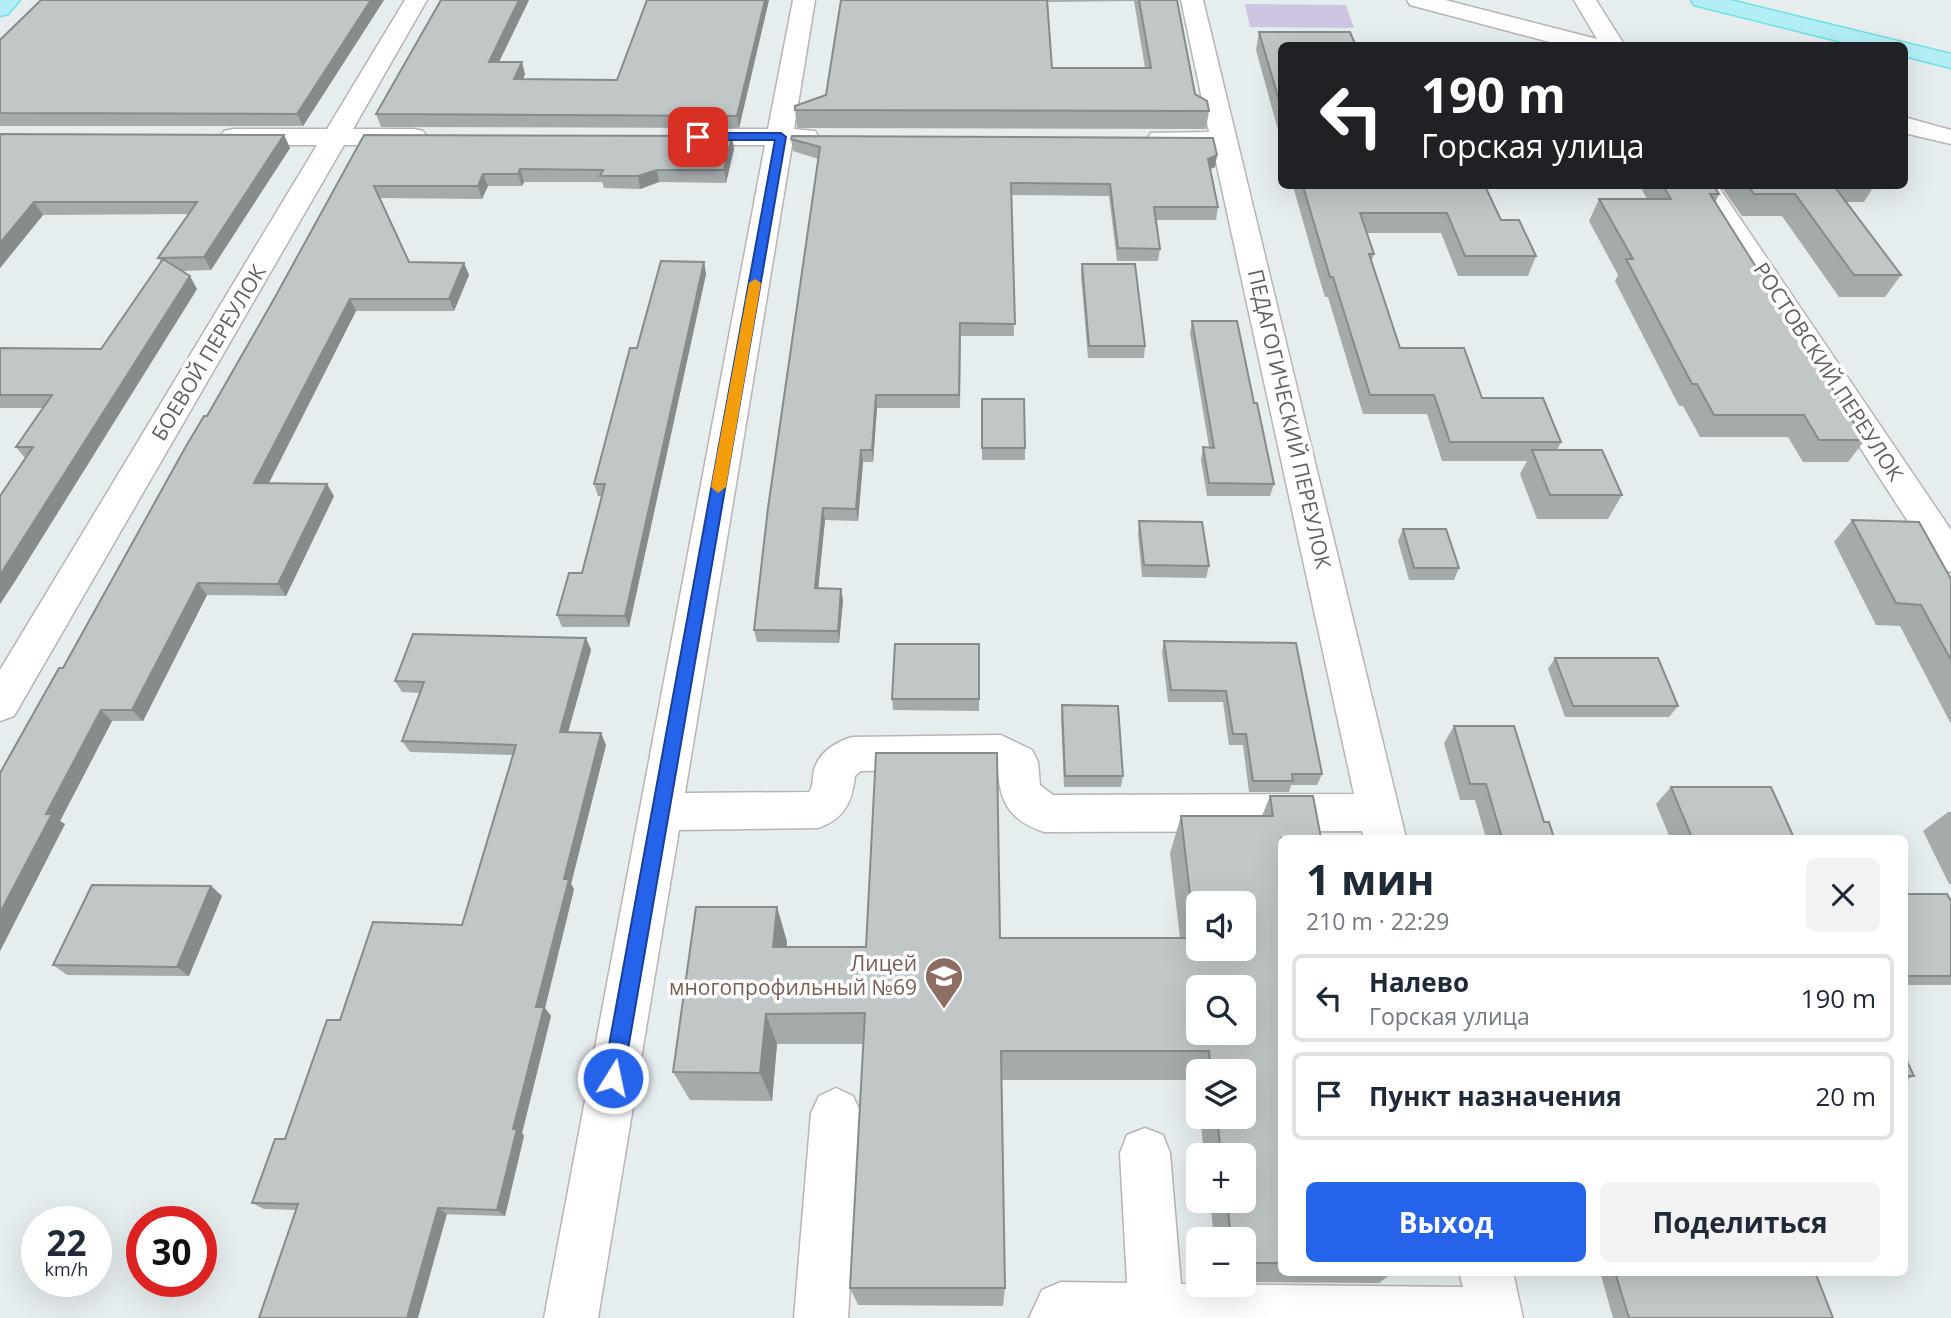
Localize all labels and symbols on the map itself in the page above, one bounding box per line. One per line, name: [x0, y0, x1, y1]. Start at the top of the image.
pin: [668, 107, 728, 167]
street label: РОСТОВСКИЙ ПЕРЕУЛОК: [1748, 257, 1910, 486]
street label: БОЕВОЙ ПЕРЕУЛОК: [145, 259, 272, 446]
street label: ПЕДАГОГИЧЕСКИЙ ПЕРЕУЛОК: [1242, 266, 1338, 571]
place label: Лицей многопрофильный №69: [669, 949, 917, 1001]
school or university icon: Лицей многопрофильный №69: [923, 955, 965, 1010]
position arrow: [576, 1041, 650, 1115]
speed limit sign: 30: [126, 1206, 217, 1297]

